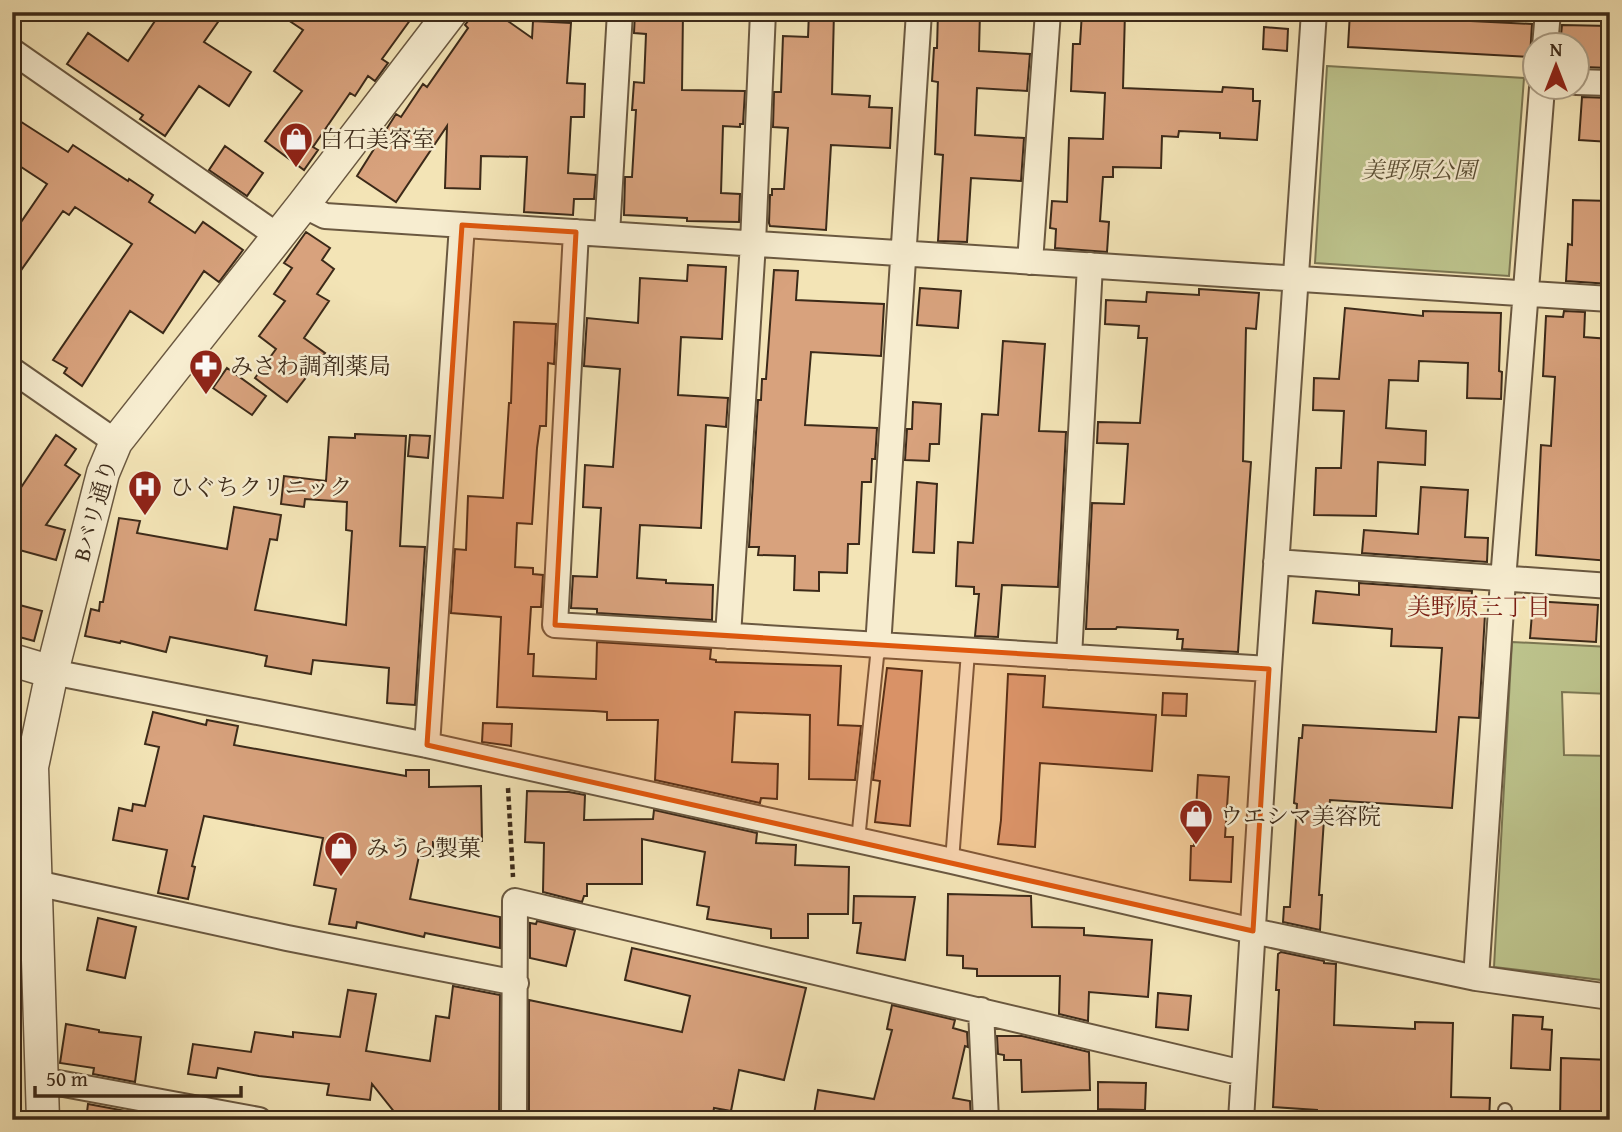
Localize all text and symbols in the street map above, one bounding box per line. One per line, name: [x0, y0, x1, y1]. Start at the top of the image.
north arrow: [1520, 32, 1590, 102]
text: N: [1550, 35, 1563, 63]
shop icon: 白石美容室: [277, 120, 315, 169]
place label: 白石美容室: [320, 122, 435, 155]
park label: 美野原公園: [1362, 153, 1481, 186]
pharmacy icon: みさわ調剤薬局: [187, 347, 225, 396]
place label: みさわ調剤薬局: [230, 349, 391, 382]
street label: Bバリ通り: [64, 455, 125, 565]
hospital icon: ひぐちクリニック: [126, 468, 164, 517]
place label: ひぐちクリニック: [170, 470, 353, 503]
district label: 美野原三丁目: [1407, 589, 1551, 624]
shop icon: ウエシマ美容院: [1177, 797, 1215, 846]
place label: ウエシマ美容院: [1220, 799, 1381, 832]
shop icon: みうら製菓: [322, 829, 360, 878]
place label: みうら製菓: [366, 831, 481, 864]
scale bar: [35, 1055, 242, 1099]
text: 50 m: [46, 1063, 88, 1094]

